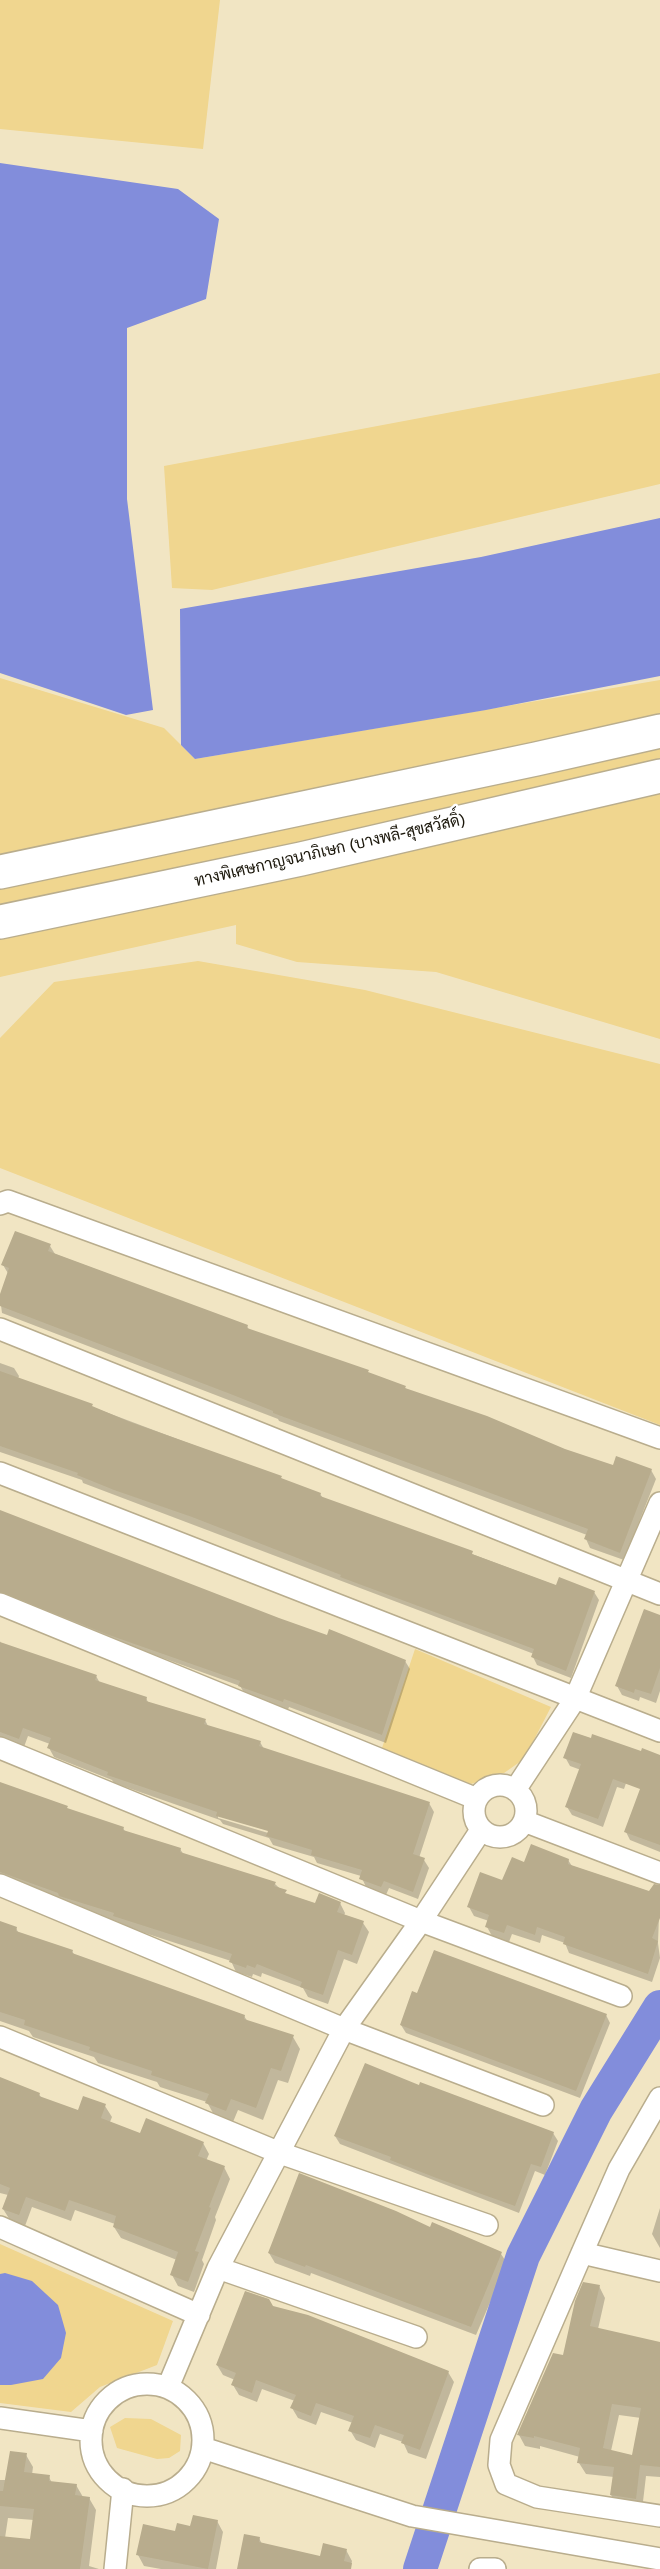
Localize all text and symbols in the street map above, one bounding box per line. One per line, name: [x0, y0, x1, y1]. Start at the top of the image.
street label: ทางพิเศษกาญจนาภิเษก (บางพลี-สุขสวัสดิ์): [192, 809, 468, 891]

